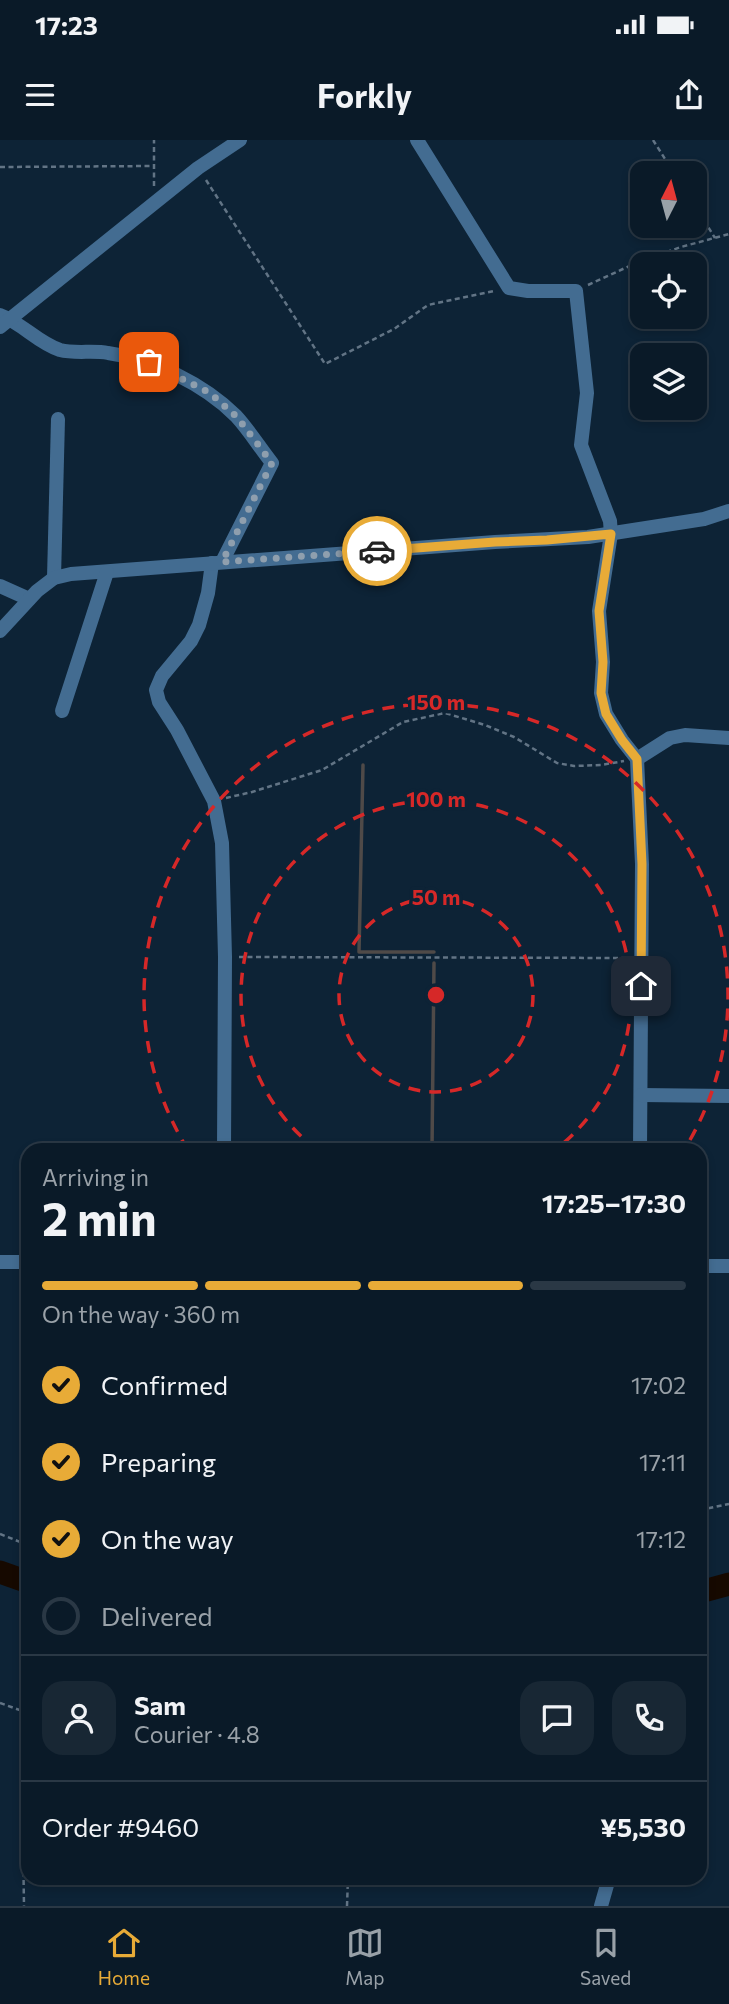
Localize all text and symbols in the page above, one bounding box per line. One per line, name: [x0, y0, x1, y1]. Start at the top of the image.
text: 17:23: [35, 9, 98, 40]
text: Forkly: [317, 75, 412, 115]
icon: menu: [21, 76, 59, 114]
icon: share: [670, 76, 708, 114]
north arrow: [630, 161, 707, 238]
map controls: [630, 161, 707, 420]
button: locate: [630, 252, 707, 329]
pin: [119, 332, 179, 392]
icon: bag: [130, 343, 168, 381]
button: layers: [630, 343, 707, 420]
courier: [342, 516, 412, 586]
icon: car: [358, 532, 396, 570]
text: 150 m: [407, 689, 465, 714]
text: 100 m: [406, 786, 466, 811]
text: 50 m: [412, 884, 460, 909]
pin: [611, 956, 671, 1016]
icon: home: [622, 967, 660, 1005]
centre of rings: [424, 983, 448, 1007]
text: Arriving in: [42, 1163, 149, 1191]
text: 17:25–17:30: [542, 1187, 686, 1218]
text: 2 min: [42, 1189, 157, 1245]
text: On the way · 360 m: [42, 1300, 240, 1328]
icon: check: [42, 1366, 80, 1404]
text: Confirmed: [101, 1369, 228, 1400]
text: 17:02: [631, 1371, 686, 1399]
icon: check: [42, 1443, 80, 1481]
text: Preparing: [101, 1446, 216, 1477]
text: 17:11: [639, 1448, 686, 1476]
icon: check: [42, 1520, 80, 1558]
text: On the way: [101, 1523, 234, 1554]
text: 17:12: [636, 1525, 686, 1553]
text: Delivered: [101, 1600, 212, 1631]
button: person: [42, 1681, 116, 1755]
button: chat: [520, 1681, 594, 1755]
button: phone: [612, 1681, 686, 1755]
text: Sam: [134, 1689, 186, 1720]
text: Courier · 4.8: [134, 1720, 260, 1748]
text: Order #9460: [42, 1811, 199, 1842]
text: ¥5,530: [600, 1811, 686, 1842]
tab: Home: [98, 1924, 150, 1989]
tab: Map: [345, 1924, 385, 1989]
tab: Saved: [580, 1924, 631, 1989]

